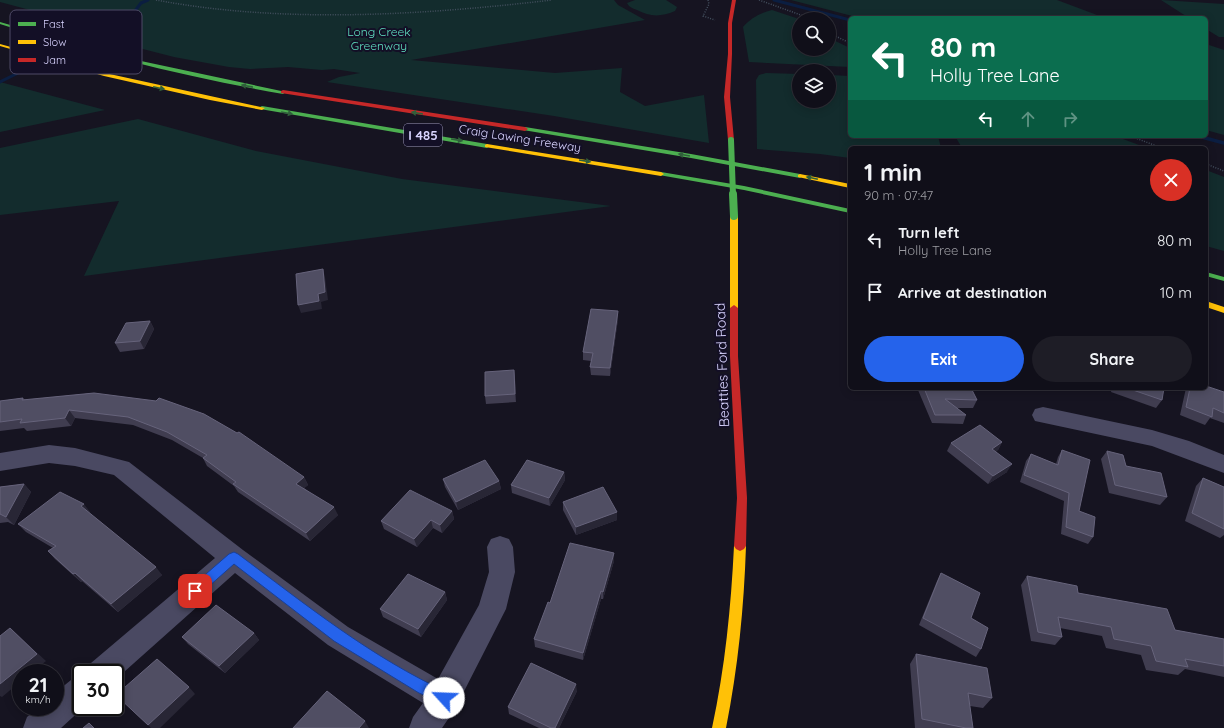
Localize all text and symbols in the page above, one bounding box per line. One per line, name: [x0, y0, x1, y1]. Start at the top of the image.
legend: [10, 10, 142, 74]
map controls: [792, 12, 836, 108]
button: search: [792, 12, 836, 56]
text: Fast: [43, 17, 65, 31]
park label: Long Creek Greenway: [347, 24, 411, 53]
text: 80 m: [930, 29, 996, 64]
icon: left: [864, 32, 916, 84]
text: Slow: [43, 35, 67, 49]
text: Jam: [43, 53, 66, 67]
button: layers: [792, 64, 836, 108]
text: Holly Tree Lane: [930, 64, 1060, 87]
one-way arrow: [241, 82, 253, 88]
one-way arrow: [153, 86, 165, 92]
icon: left: [975, 108, 997, 130]
icon: ahead: [1017, 108, 1039, 130]
icon: right: [1059, 108, 1081, 130]
one-way arrow: [281, 110, 293, 116]
one-way arrow: [411, 110, 423, 116]
street label: Craig Lawing Freeway: [458, 121, 582, 155]
road number: I 485: [404, 124, 442, 146]
one-way arrow: [451, 138, 463, 144]
one-way arrow: [678, 152, 690, 158]
text: 1 min: [864, 157, 922, 187]
one-way arrow: [579, 158, 591, 164]
button: close: [1150, 159, 1192, 201]
one-way arrow: [806, 175, 818, 181]
text: 90 m · 07:47: [864, 187, 933, 203]
text: Turn left: [898, 223, 960, 242]
icon: left: [864, 229, 886, 251]
text: 80 m: [1157, 231, 1192, 250]
text: Holly Tree Lane: [898, 242, 992, 258]
icon: arrive: [864, 281, 886, 303]
text: Arrive at destination: [898, 283, 1047, 302]
text: 10 m: [1160, 283, 1192, 302]
street label: Beatties Ford Road: [711, 302, 733, 428]
button: Exit: [864, 336, 1024, 382]
button: Share: [1032, 336, 1192, 382]
pin: [178, 574, 212, 608]
icon: arrive: [184, 580, 206, 602]
speed limit sign: 30: [72, 664, 124, 716]
text: 21: [28, 672, 48, 697]
position arrow: [423, 677, 465, 719]
text: km/h: [25, 693, 51, 706]

